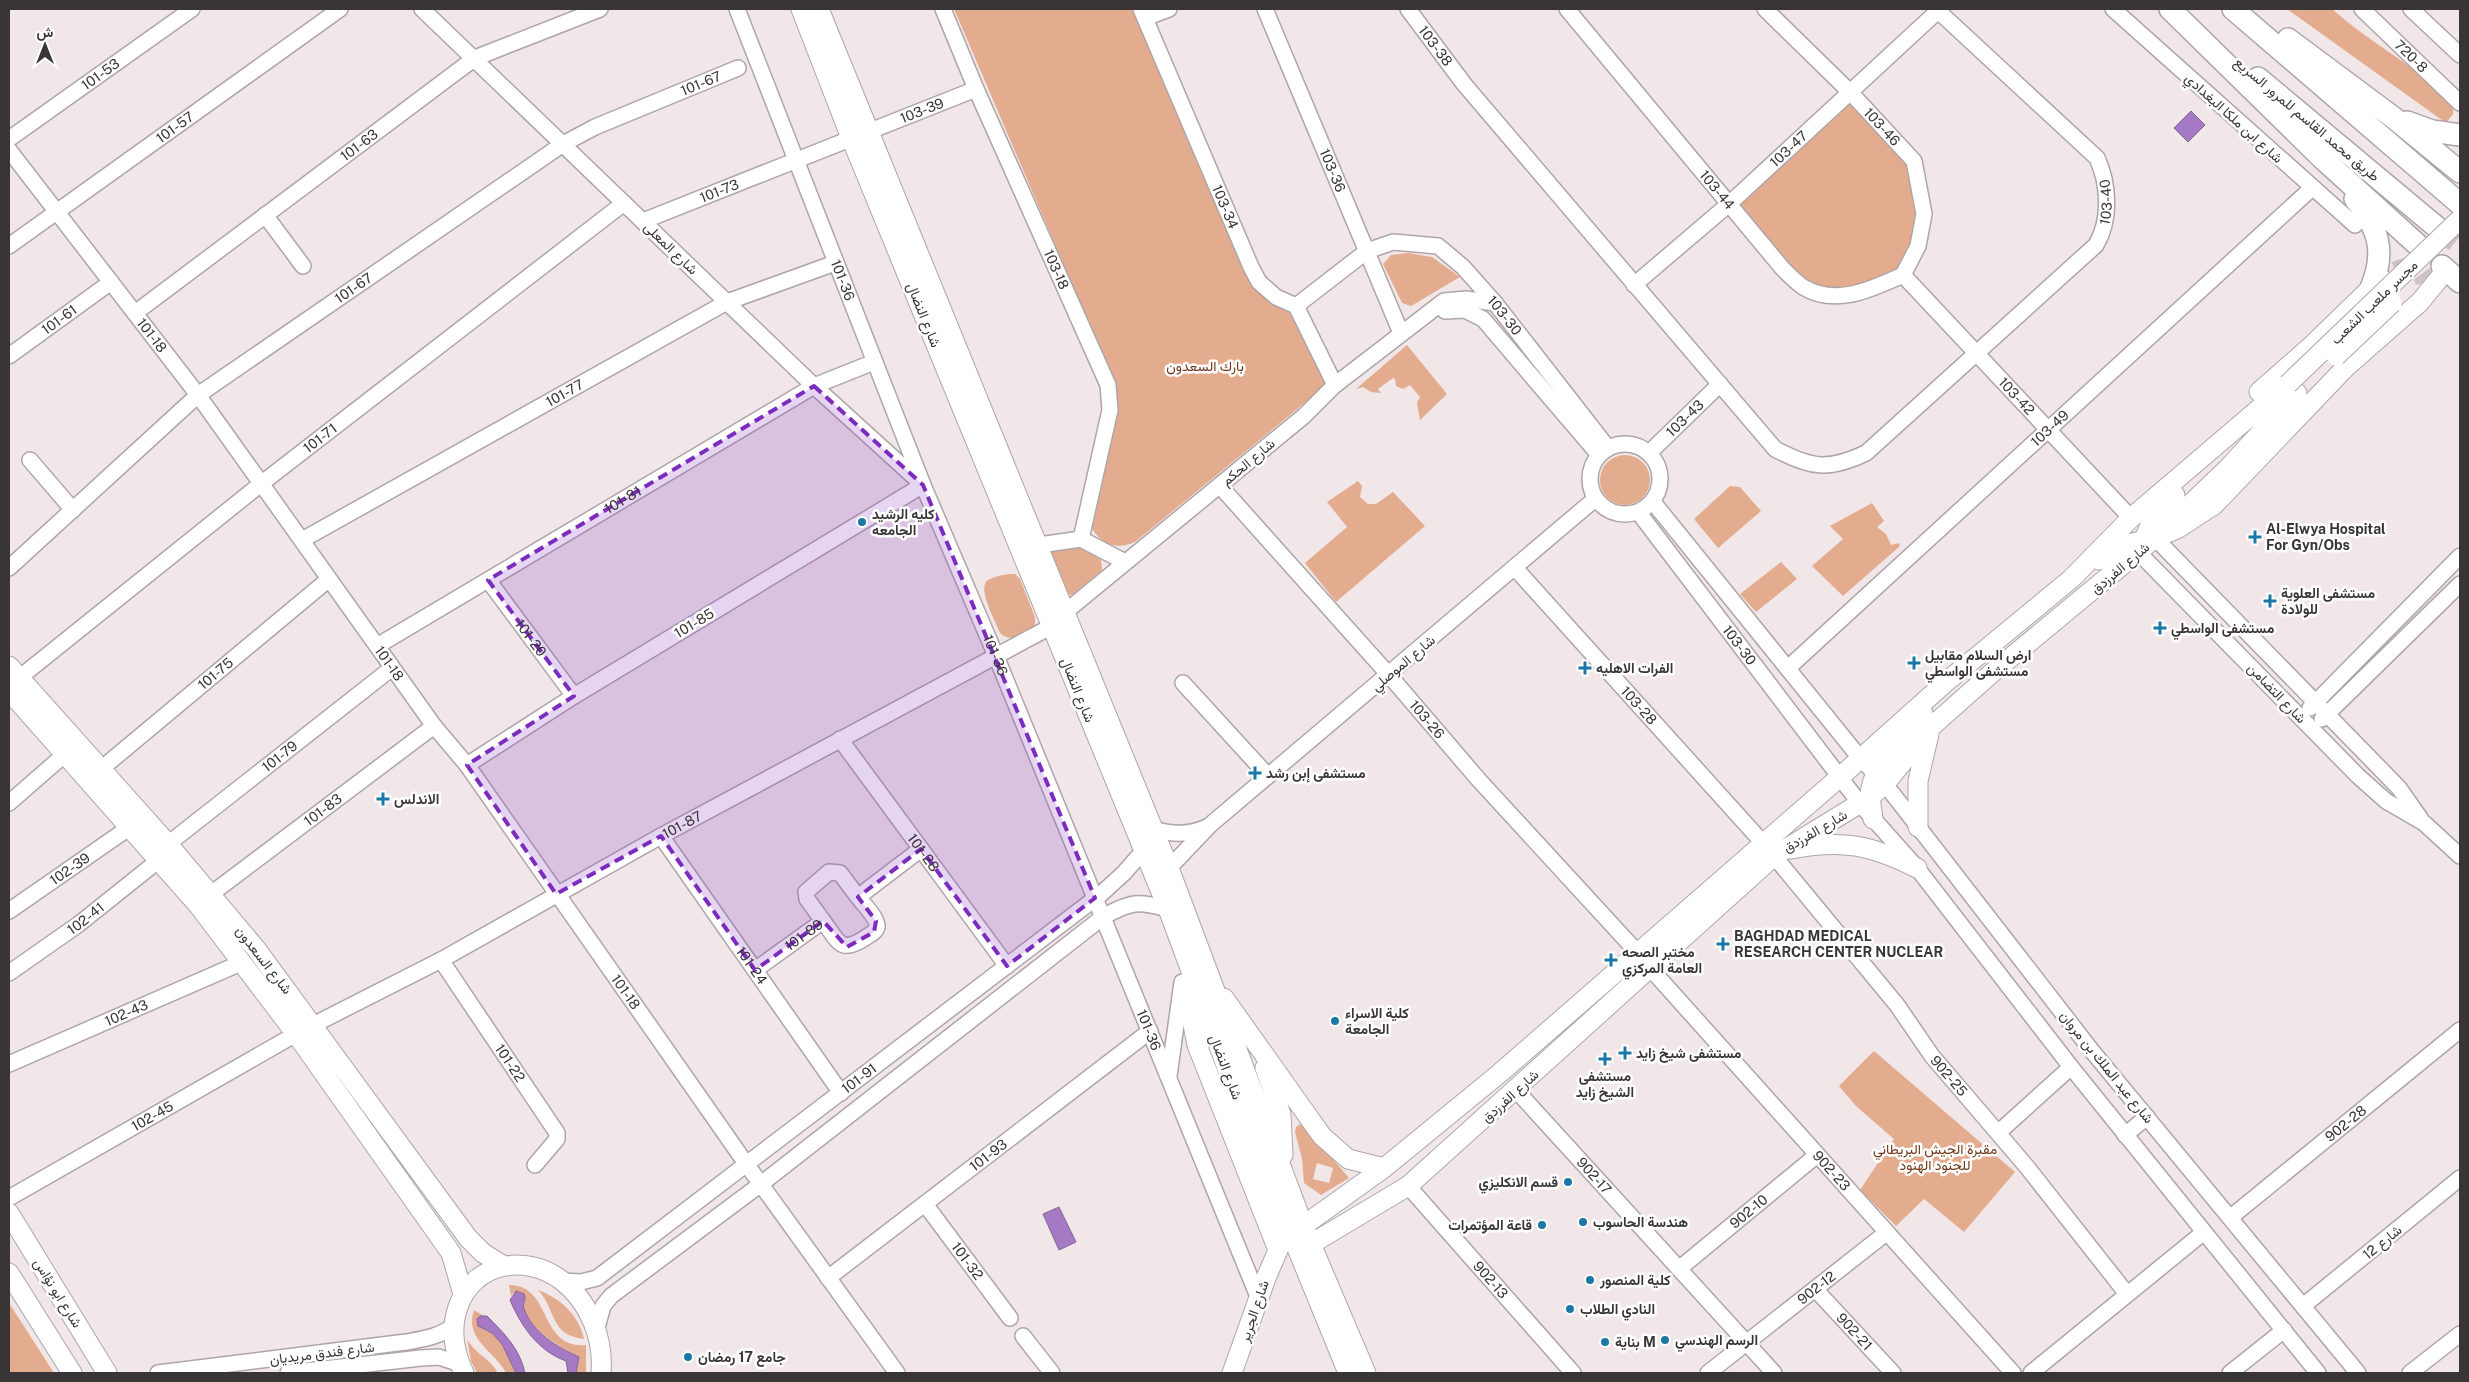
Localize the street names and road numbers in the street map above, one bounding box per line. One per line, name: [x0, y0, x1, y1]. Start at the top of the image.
street label: 103-38: [1415, 23, 1456, 69]
street label: 720-8: [2391, 37, 2431, 76]
street label: طريق محمد القاسم للمرور السريع: [2229, 54, 2383, 187]
street label: 101-53: [78, 55, 123, 93]
street label: 101-67: [678, 68, 723, 99]
street label: شارع ابن ملكا البغدادي: [2179, 70, 2286, 169]
street label: 103-39: [898, 94, 946, 126]
street label: 103-46: [1861, 104, 1904, 149]
street label: 101-57: [153, 108, 197, 146]
street label: 101-63: [337, 126, 381, 164]
street label: 103-47: [1766, 128, 1811, 170]
street label: 103-36: [1316, 146, 1349, 195]
street label: 103-44: [1696, 167, 1738, 213]
street label: 101-73: [697, 176, 741, 206]
street label: 103-40: [2096, 178, 2115, 226]
street label: 103-34: [1209, 183, 1242, 231]
street label: شارع المعلى: [639, 218, 701, 280]
street label: 103-18: [1041, 247, 1072, 292]
street label: 101-36: [828, 257, 858, 303]
street label: مجسر ملعب الشعب: [2327, 257, 2421, 348]
street label: 101-67: [332, 269, 375, 307]
street label: شارع النضال: [901, 280, 944, 351]
street label: 103-30: [1484, 292, 1525, 338]
street label: 101-61: [38, 301, 80, 338]
street label: 101-18: [134, 315, 170, 356]
street label: 103-42: [1995, 374, 2038, 418]
street label: 101-77: [543, 376, 586, 410]
street label: 103-43: [1663, 396, 1707, 440]
street label: 103-49: [2027, 407, 2072, 450]
street label: 101-71: [300, 420, 340, 456]
street label: شارع الحكم: [1218, 435, 1280, 491]
street label: 101-81: [601, 483, 644, 517]
street label: شارع الفرزدق: [2088, 539, 2154, 599]
street label: 101-85: [671, 605, 717, 641]
street label: 101-20: [512, 616, 550, 660]
street label: 103-30: [1719, 622, 1760, 668]
street label: 101-36: [980, 632, 1011, 678]
street label: شارع الموصلي: [1368, 632, 1441, 697]
street label: 101-18: [371, 643, 407, 684]
street label: 101-75: [195, 654, 236, 693]
street label: شارع النضال: [1055, 655, 1098, 726]
street label: شارع التضامن: [2242, 660, 2310, 728]
street label: 103-28: [1618, 683, 1660, 728]
street label: 103-26: [1406, 697, 1448, 742]
street label: 101-79: [259, 737, 301, 775]
street label: 101-83: [301, 790, 345, 829]
street label: شارع الفرزدق: [1780, 806, 1851, 858]
street label: 101-87: [660, 808, 705, 842]
street label: 101-28: [904, 831, 943, 875]
street label: 102-39: [47, 849, 93, 888]
street label: 102-41: [64, 899, 107, 938]
street label: 101-89: [782, 916, 826, 954]
street label: شارع السعدون: [230, 923, 295, 999]
street label: 101-24: [733, 943, 770, 988]
street label: 101-18: [608, 971, 644, 1012]
street label: 102-43: [102, 996, 151, 1029]
street label: 101-36: [1133, 1007, 1165, 1053]
street label: شارع عبد الملك بن مروان: [2054, 1008, 2157, 1128]
street label: شارع النضال: [1204, 1032, 1246, 1103]
street label: 101-22: [492, 1041, 528, 1085]
street label: 902-25: [1927, 1052, 1971, 1099]
street label: 101-91: [838, 1060, 880, 1097]
street label: شارع الفرزدق: [1478, 1066, 1544, 1128]
street label: 102-45: [128, 1098, 176, 1134]
street label: 902-28: [2322, 1102, 2369, 1145]
street label: 101-93: [966, 1136, 1010, 1174]
street label: 902-23: [1810, 1147, 1854, 1194]
street label: 902-17: [1573, 1154, 1615, 1197]
street label: 902-10: [1727, 1191, 1771, 1232]
street label: شارع 12: [2359, 1221, 2407, 1265]
street label: 101-32: [948, 1239, 987, 1283]
street label: شارع ابو نؤاس: [28, 1255, 86, 1332]
street label: 902-13: [1470, 1258, 1511, 1302]
street label: 902-12: [1794, 1268, 1839, 1308]
street label: شارع الجرير: [1236, 1278, 1275, 1346]
street label: 902-21: [1833, 1310, 1876, 1353]
street label: شارع فندق مريديان: [269, 1339, 376, 1370]

